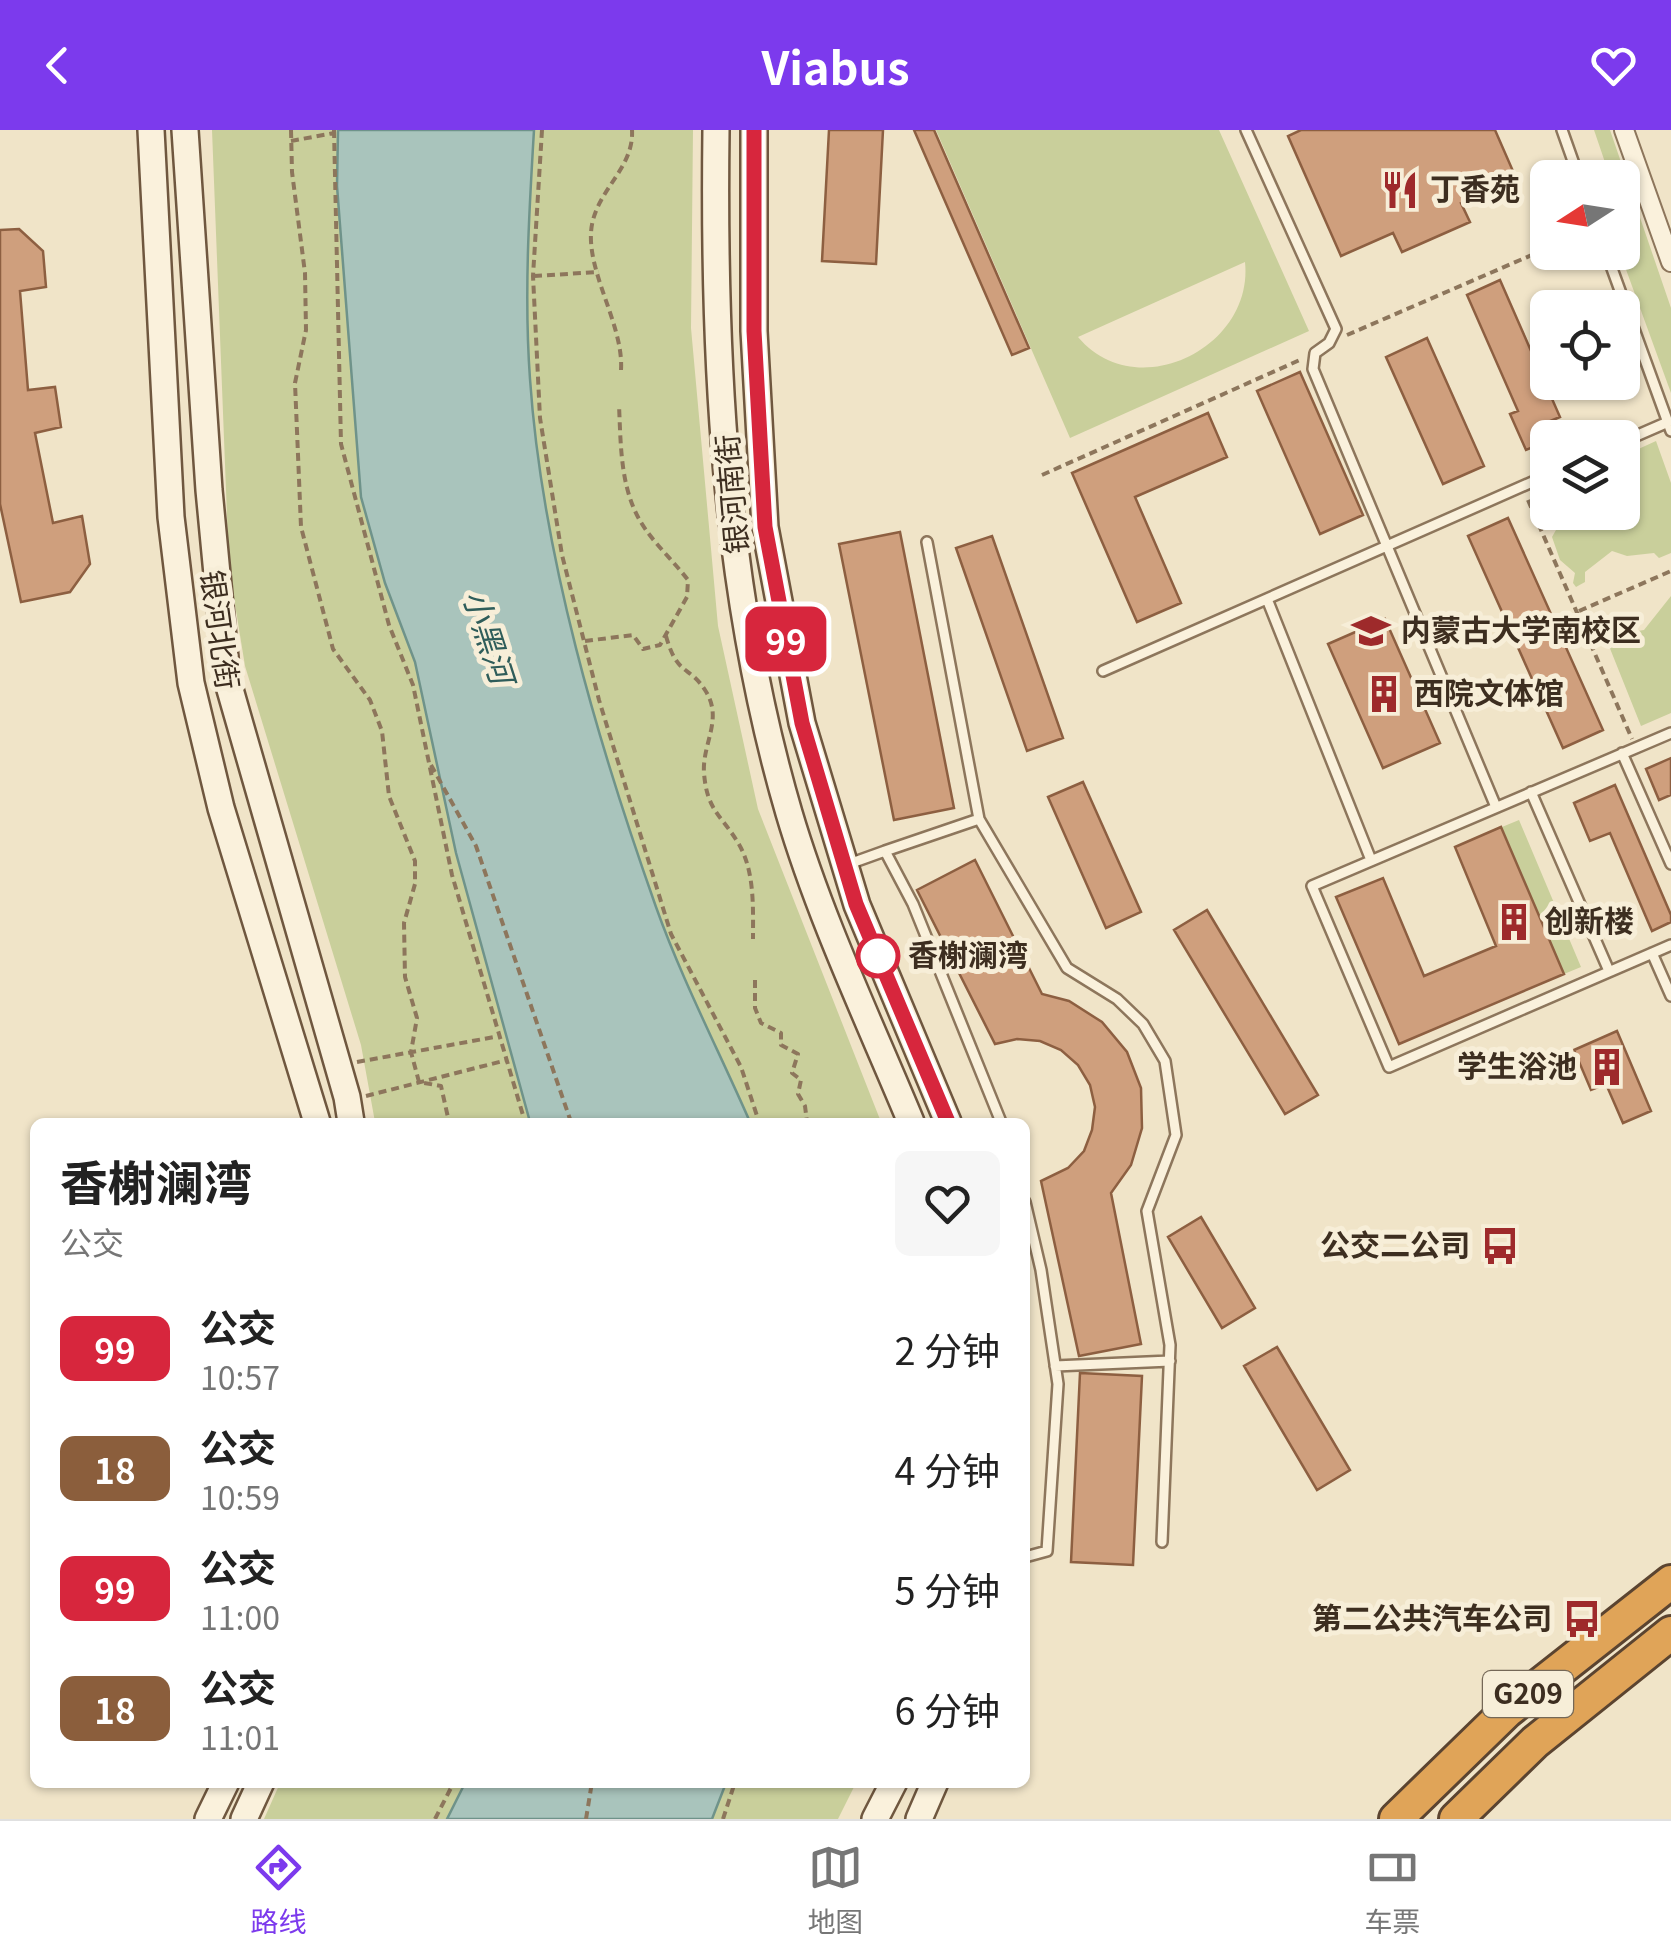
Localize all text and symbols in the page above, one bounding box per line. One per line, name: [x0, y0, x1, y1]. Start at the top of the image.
text: Viabus: [761, 33, 910, 98]
icon: back: [30, 38, 85, 93]
icon: heart: [1586, 38, 1641, 93]
north arrow: [1530, 160, 1640, 270]
map controls: [1530, 160, 1640, 530]
place label: 丁香苑: [1430, 165, 1520, 209]
restaurant icon: 丁香苑: [1379, 169, 1421, 211]
button: locate: [1530, 290, 1640, 400]
button: layers: [1530, 420, 1640, 530]
street label: 银河南街: [703, 433, 757, 556]
street label: 银河北街: [192, 567, 252, 692]
water label: 小黑河: [454, 583, 529, 695]
line badge: 99: [741, 606, 831, 672]
place label: 内蒙古大学南校区: [1401, 606, 1641, 650]
school or university icon: 内蒙古大学南校区: [1350, 610, 1392, 652]
text: 99: [765, 614, 807, 665]
place label: 西院文体馆: [1414, 669, 1564, 713]
building icon: 西院文体馆: [1363, 673, 1405, 715]
place label: 创新楼: [1544, 897, 1634, 941]
building icon: 创新楼: [1493, 901, 1535, 943]
place label: 香榭澜湾: [908, 931, 1028, 975]
marker: 香榭澜湾: [857, 935, 899, 977]
place label: 学生浴池: [1457, 1042, 1577, 1086]
building icon: 学生浴池: [1586, 1046, 1628, 1088]
text: 香榭澜湾: [60, 1145, 252, 1215]
button: heart: [895, 1151, 1000, 1256]
text: 公交: [60, 1218, 124, 1264]
place label: 公交二公司: [1320, 1221, 1470, 1265]
bus stop icon: 公交二公司: [1479, 1225, 1521, 1267]
text: 公交: [200, 1298, 276, 1353]
text: 2 分钟: [894, 1321, 1000, 1376]
text: 99: [94, 1323, 136, 1374]
text: 10:57: [200, 1353, 280, 1399]
text: 公交: [200, 1418, 276, 1473]
text: 4 分钟: [894, 1441, 1000, 1496]
text: 18: [94, 1443, 136, 1494]
text: 10:59: [200, 1473, 280, 1519]
text: 公交: [200, 1538, 276, 1593]
text: 5 分钟: [894, 1561, 1000, 1616]
text: 99: [94, 1563, 136, 1614]
text: 11:00: [200, 1593, 280, 1639]
place label: 第二公共汽车公司: [1312, 1594, 1552, 1638]
bus stop icon: 第二公共汽车公司: [1561, 1598, 1603, 1640]
text: 公交: [200, 1658, 276, 1713]
road number: G209: [1483, 1671, 1573, 1717]
text: 6 分钟: [894, 1681, 1000, 1736]
text: 18: [94, 1683, 136, 1734]
text: 11:01: [200, 1713, 280, 1759]
tab: 路线: [250, 1840, 307, 1940]
tab: 地图: [807, 1840, 864, 1940]
tab: 车票: [1364, 1840, 1421, 1940]

